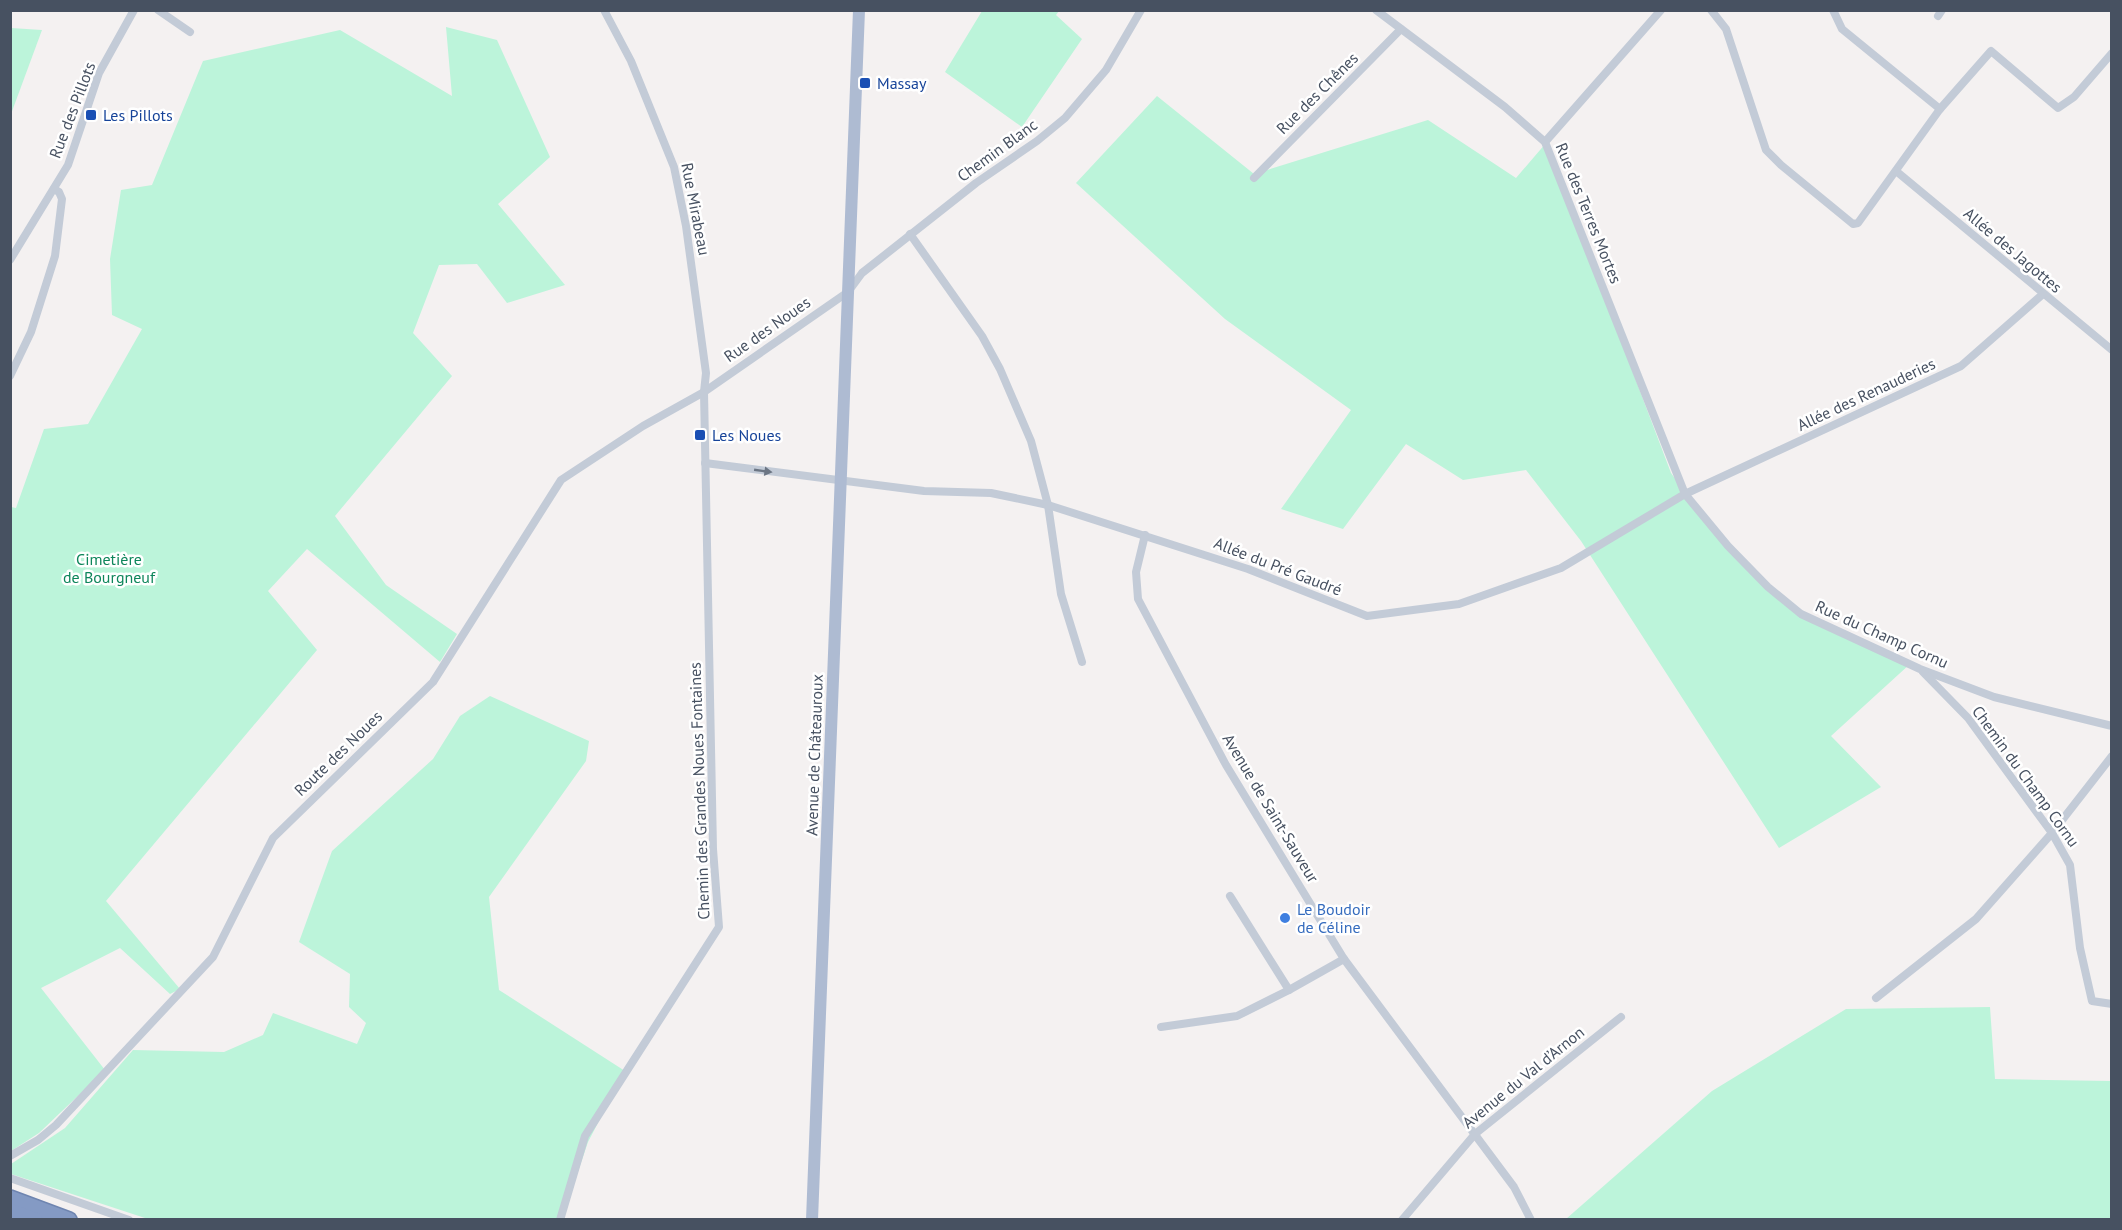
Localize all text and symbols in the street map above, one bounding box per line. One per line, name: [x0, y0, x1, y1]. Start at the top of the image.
street label: Rue des Chênes: [1272, 48, 1362, 138]
street label: Rue des Pillots: [44, 59, 100, 161]
place label: Massay: [877, 73, 927, 93]
marker: Massay: [858, 76, 872, 90]
place label: Les Pillots: [103, 105, 173, 125]
marker: Les Pillots: [84, 108, 98, 122]
street label: Chemin Blanc: [953, 114, 1041, 186]
street label: Rue des Terres Mortes: [1552, 140, 1626, 286]
street label: Rue Mirabeau: [677, 161, 715, 257]
street label: Allée des Jagottes: [1960, 203, 2066, 297]
street label: Rue des Noues: [720, 292, 814, 366]
street label: Allée des Renauderies: [1794, 353, 1939, 435]
place label: Les Noues: [712, 425, 782, 445]
marker: Les Noues: [693, 428, 707, 442]
one-way arrow: [754, 466, 773, 476]
street label: Allée du Pré Gaudré: [1211, 532, 1345, 600]
park label: Cimetière de Bourgneuf: [63, 549, 156, 587]
street label: Rue du Champ Cornu: [1812, 596, 1952, 672]
street label: Chemin des Grandes Noues Fontaines: [685, 662, 713, 920]
street label: Avenue de Châteauroux: [801, 674, 827, 836]
street label: Chemin du Champ Cornu: [1968, 702, 2084, 850]
street label: Route des Noues: [290, 706, 386, 800]
street label: Avenue de Saint-Sauveur: [1219, 730, 1324, 887]
place label: Le Boudoir de Céline: [1297, 899, 1371, 937]
marker: Le Boudoir de Céline: [1278, 911, 1292, 925]
street label: Avenue du Val d’Arnon: [1458, 1022, 1588, 1132]

